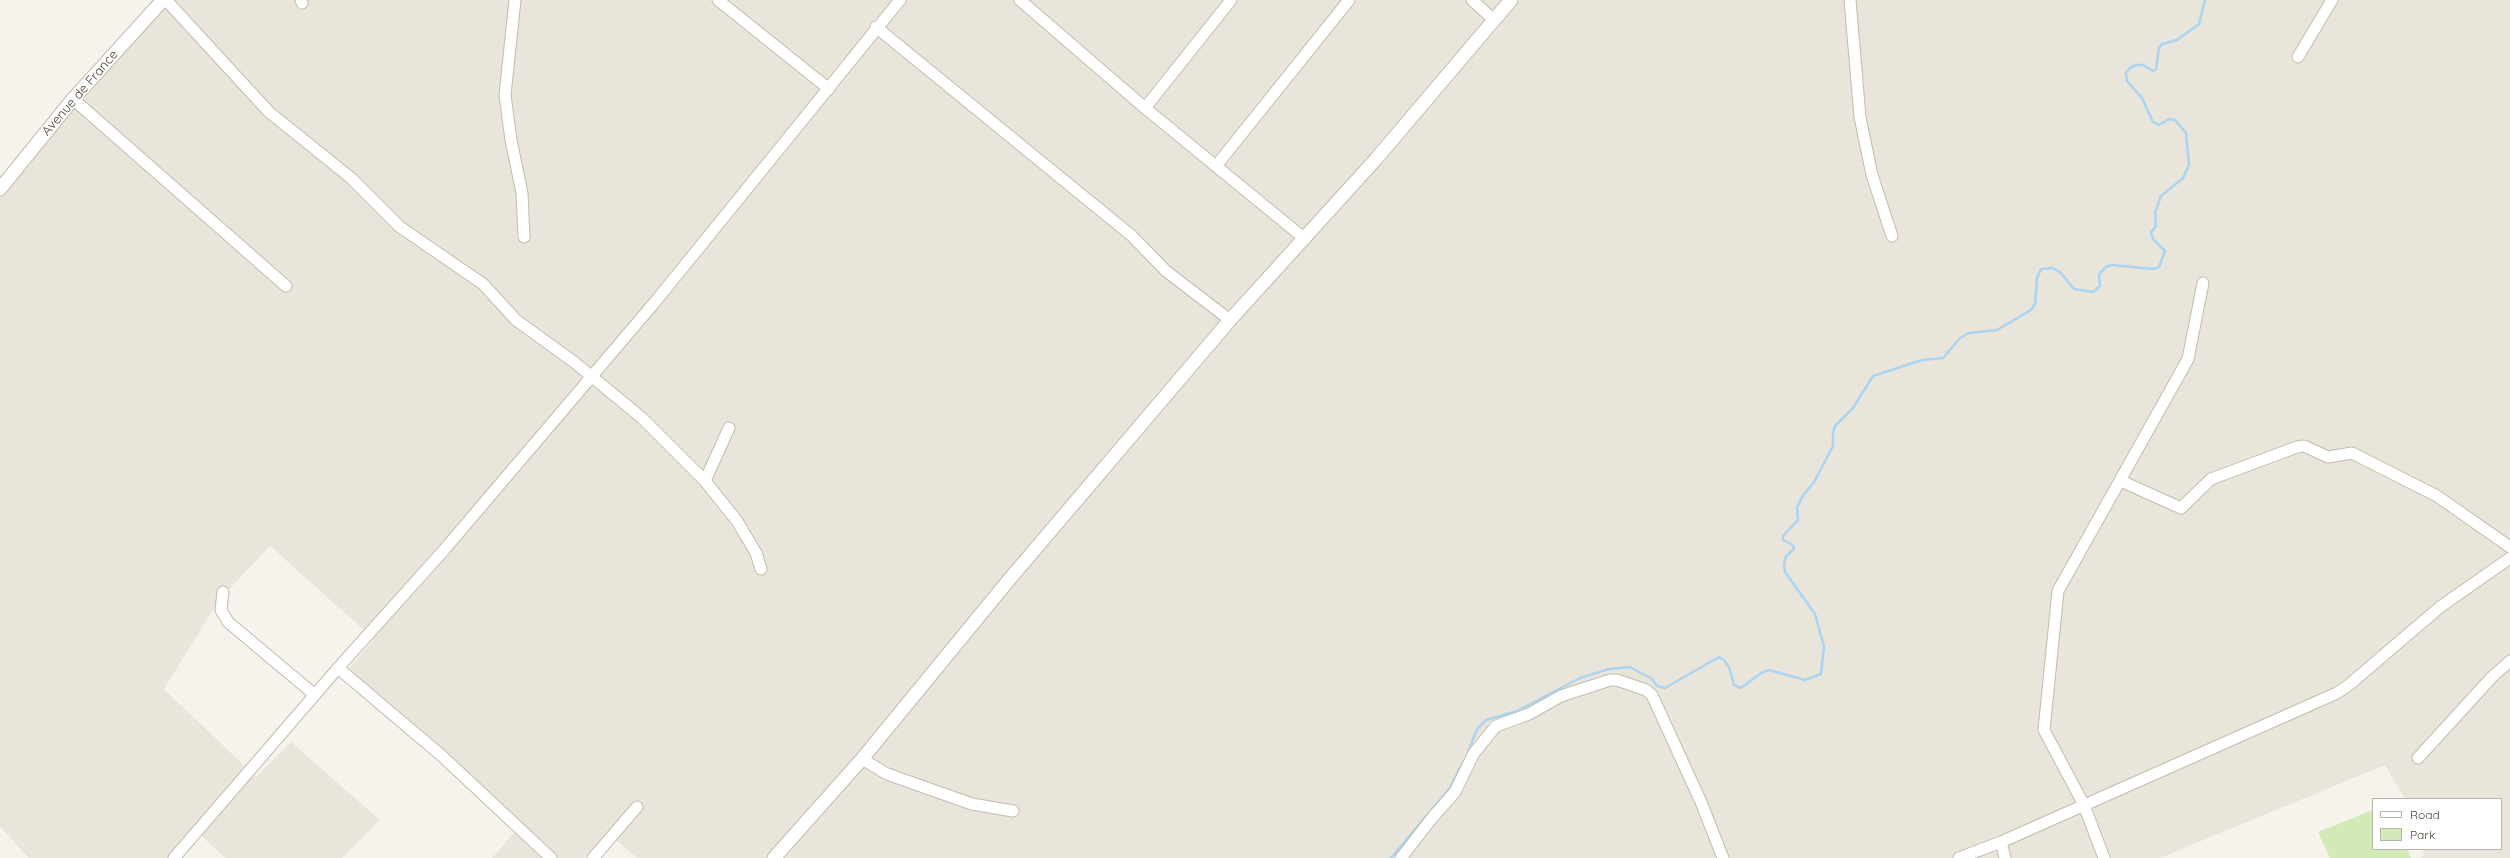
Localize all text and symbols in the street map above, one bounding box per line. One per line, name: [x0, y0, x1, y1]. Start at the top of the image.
street label: Avenue de France: [39, 47, 121, 139]
legend: [2372, 798, 2502, 850]
text: Road: [2410, 807, 2440, 822]
text: Park: [2410, 827, 2435, 842]

